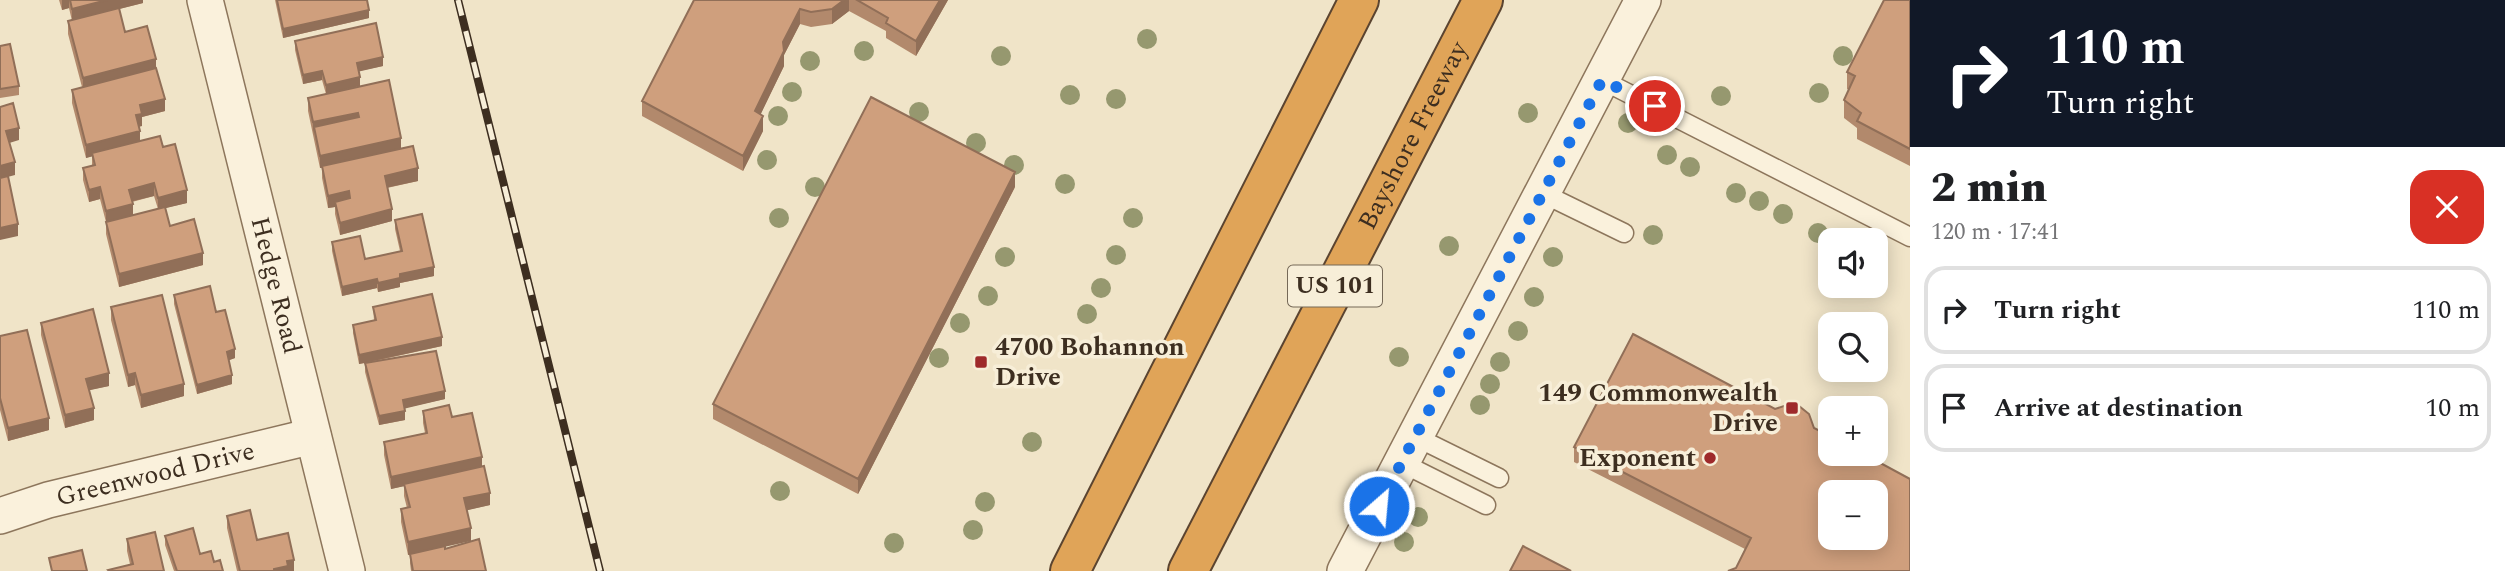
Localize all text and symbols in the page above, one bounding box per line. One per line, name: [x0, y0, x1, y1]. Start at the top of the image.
text: 110 m: [2046, 11, 2185, 86]
icon: right: [1931, 28, 2022, 119]
street label: Bayshore Freeway: [1348, 33, 1479, 237]
pin: [1625, 76, 1685, 136]
text: Turn right: [2046, 79, 2194, 128]
icon: arrive: [1636, 87, 1674, 125]
text: 2 min: [1931, 157, 2047, 220]
button: close: [2410, 170, 2484, 244]
street label: Hedge Road: [240, 213, 312, 358]
text: 120 m · 17:41: [1931, 215, 2060, 250]
map controls: [1818, 228, 1888, 550]
button: sound: [1818, 228, 1888, 298]
road number: US 101: [1288, 265, 1382, 306]
text: Turn right: [1994, 290, 2121, 330]
text: 110 m: [2412, 290, 2480, 330]
icon: right: [1935, 291, 1973, 329]
button: search: [1818, 312, 1888, 382]
place label: 4700 Bohannon Drive: [995, 327, 1185, 397]
marker: 4700 Bohannon Drive: [973, 354, 989, 370]
place label: 149 Commonwealth Drive: [1538, 373, 1778, 443]
text: Arrive at destination: [1994, 388, 2243, 428]
text: 10 m: [2425, 388, 2480, 428]
icon: arrive: [1935, 389, 1973, 427]
button: +: [1818, 396, 1888, 466]
marker: 149 Commonwealth Drive: [1784, 400, 1800, 416]
street label: Greenwood Drive: [52, 431, 259, 517]
place label: Exponent: [1579, 438, 1696, 478]
marker: Exponent: [1702, 450, 1718, 466]
position arrow: [1342, 469, 1416, 543]
button: −: [1818, 480, 1888, 550]

